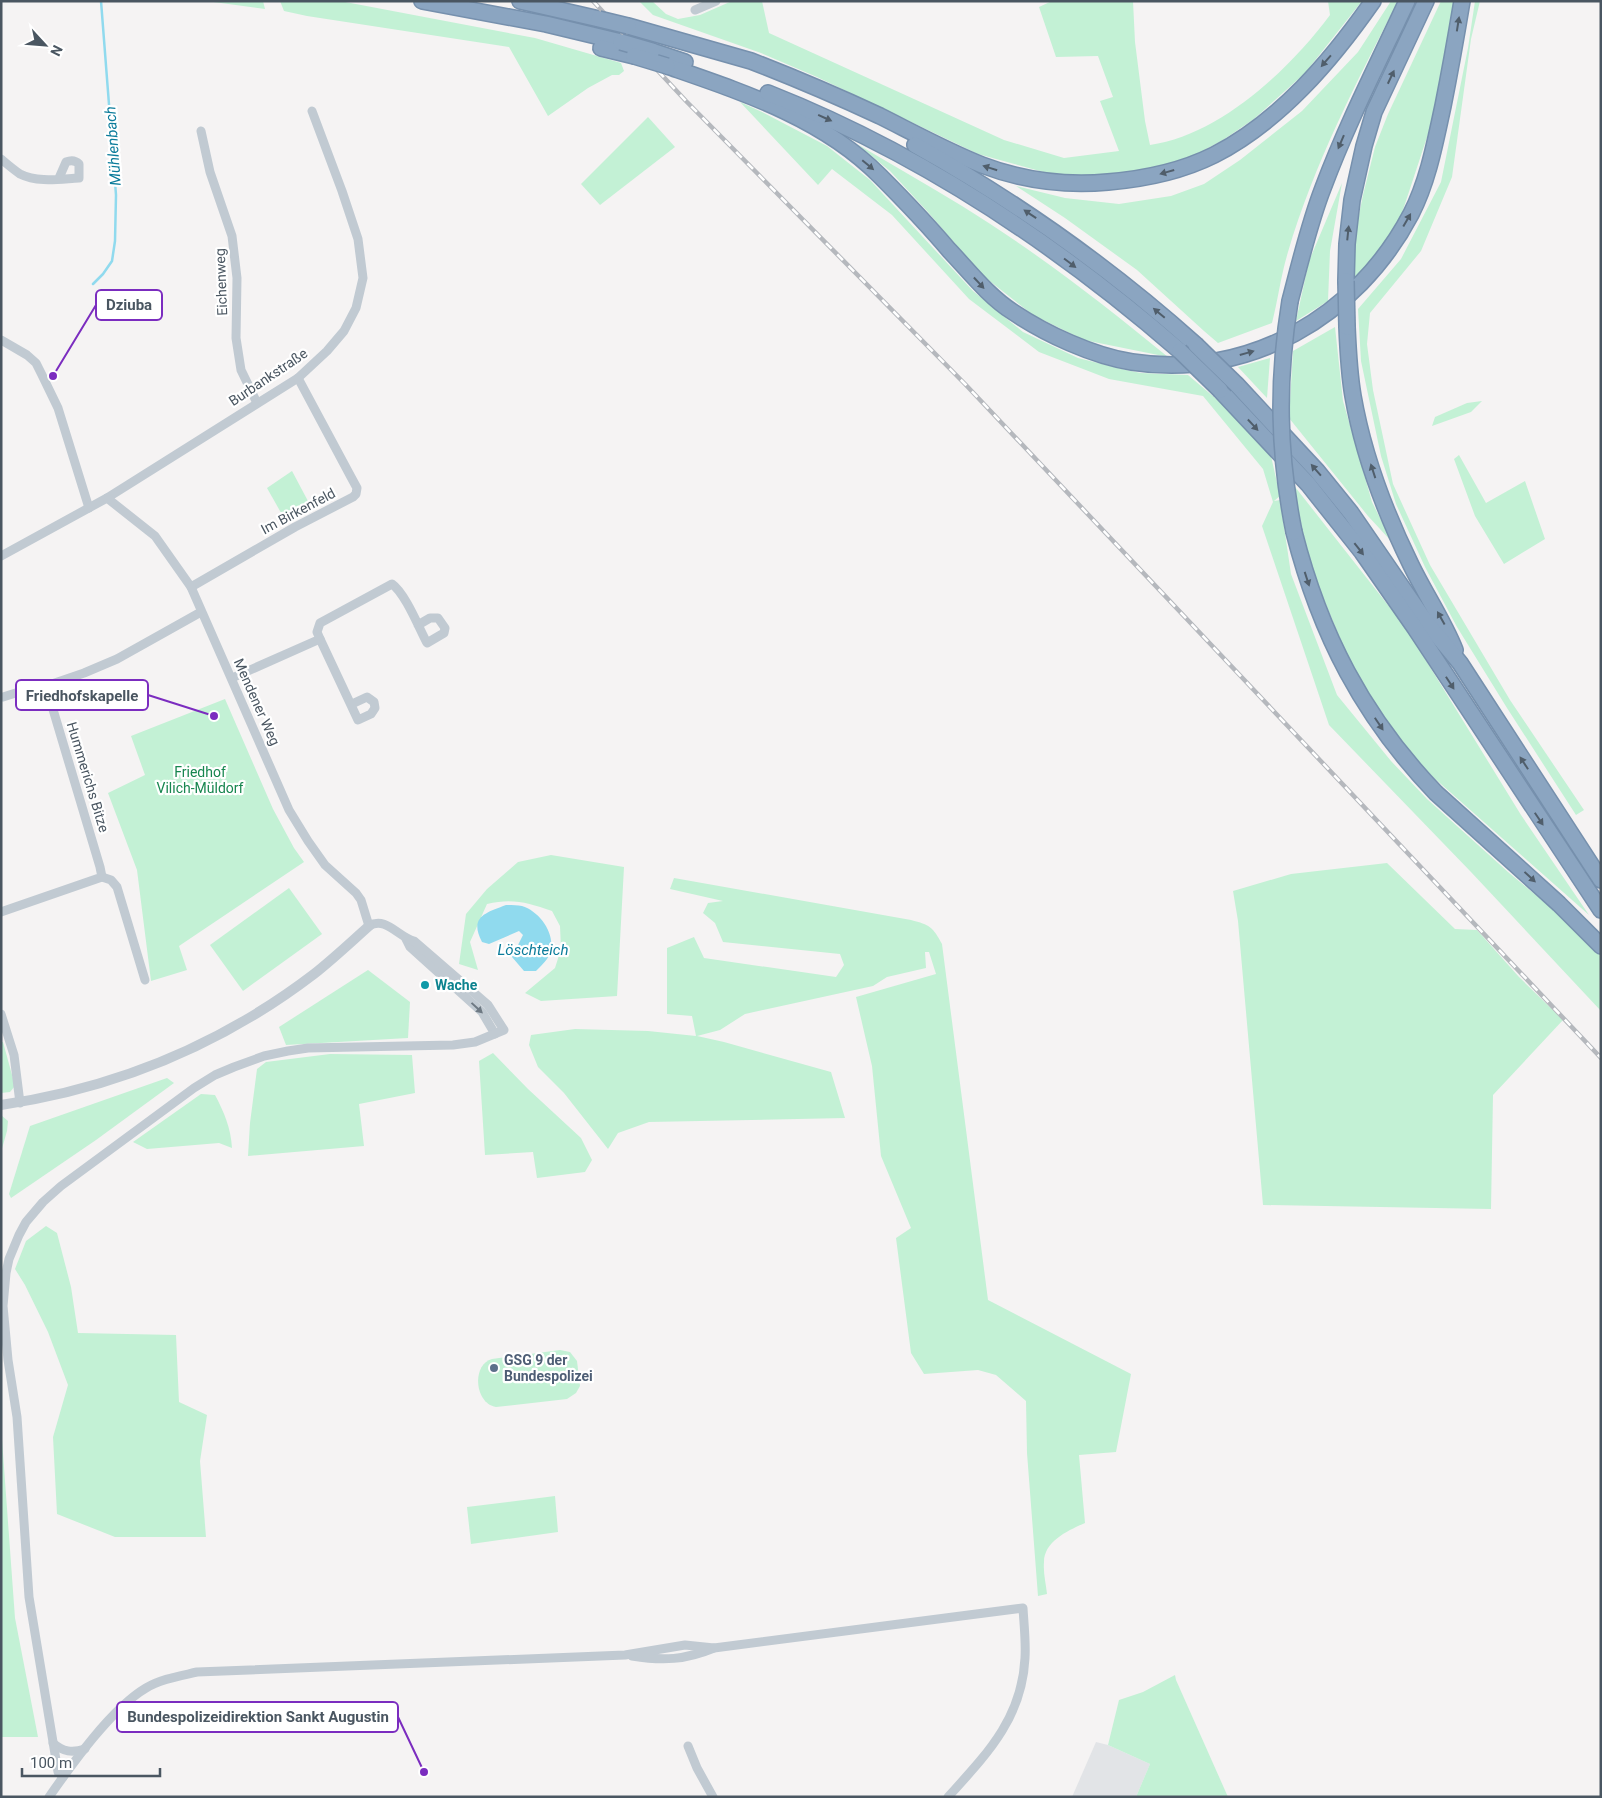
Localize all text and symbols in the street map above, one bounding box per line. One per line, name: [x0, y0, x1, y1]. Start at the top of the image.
one-way arrow: [1454, 16, 1462, 32]
north arrow: [20, 20, 70, 70]
text: N: [47, 43, 66, 59]
one-way arrow: [1320, 55, 1332, 67]
one-way arrow: [1387, 70, 1395, 84]
water label: Mühlenbach: [101, 106, 125, 186]
one-way arrow: [818, 114, 832, 122]
one-way arrow: [1336, 135, 1344, 149]
one-way arrow: [861, 159, 874, 170]
one-way arrow: [983, 163, 998, 171]
one-way arrow: [1160, 168, 1175, 176]
one-way arrow: [1023, 210, 1037, 219]
one-way arrow: [1403, 212, 1411, 227]
one-way arrow: [1344, 225, 1352, 241]
street label: Eichenweg: [212, 248, 230, 316]
one-way arrow: [1063, 258, 1077, 268]
one-way arrow: [973, 276, 985, 288]
callout: Dziuba: [96, 290, 162, 320]
text: Dziuba: [106, 296, 152, 314]
one-way arrow: [1153, 307, 1166, 318]
street label: Burbankstraße: [226, 345, 310, 409]
one-way arrow: [1240, 349, 1255, 357]
one-way arrow: [1247, 419, 1259, 431]
one-way arrow: [1310, 463, 1321, 476]
one-way arrow: [1369, 463, 1376, 478]
street label: Im Birkenfeld: [258, 485, 338, 537]
one-way arrow: [1354, 542, 1364, 556]
one-way arrow: [1304, 572, 1312, 587]
one-way arrow: [1436, 611, 1445, 625]
street label: Mendener Weg: [231, 656, 283, 748]
one-way arrow: [1446, 676, 1455, 690]
callout: Friedhofskapelle: [16, 680, 148, 710]
text: Friedhofskapelle: [26, 687, 138, 705]
one-way arrow: [1374, 717, 1384, 731]
street label: Hummerichs Bitze: [64, 720, 112, 834]
one-way arrow: [1519, 756, 1529, 769]
park label: Friedhof Vilich-Müldorf: [157, 764, 244, 796]
one-way arrow: [1534, 812, 1544, 826]
one-way arrow: [1523, 871, 1536, 882]
water label: Löschteich: [498, 941, 568, 959]
place label: Wache: [435, 977, 478, 993]
marker: Wache: [419, 979, 431, 991]
one-way arrow: [471, 1002, 483, 1014]
place label: GSG 9 der Bundespolizei: [504, 1352, 593, 1384]
marker: GSG 9 der Bundespolizei: [488, 1362, 500, 1374]
callout: Bundespolizeidirektion Sankt Augustin: [117, 1702, 398, 1732]
text: Bundespolizeidirektion Sankt Augustin: [127, 1708, 389, 1726]
scale bar: [22, 1746, 160, 1778]
text: 100 m: [30, 1754, 72, 1772]

